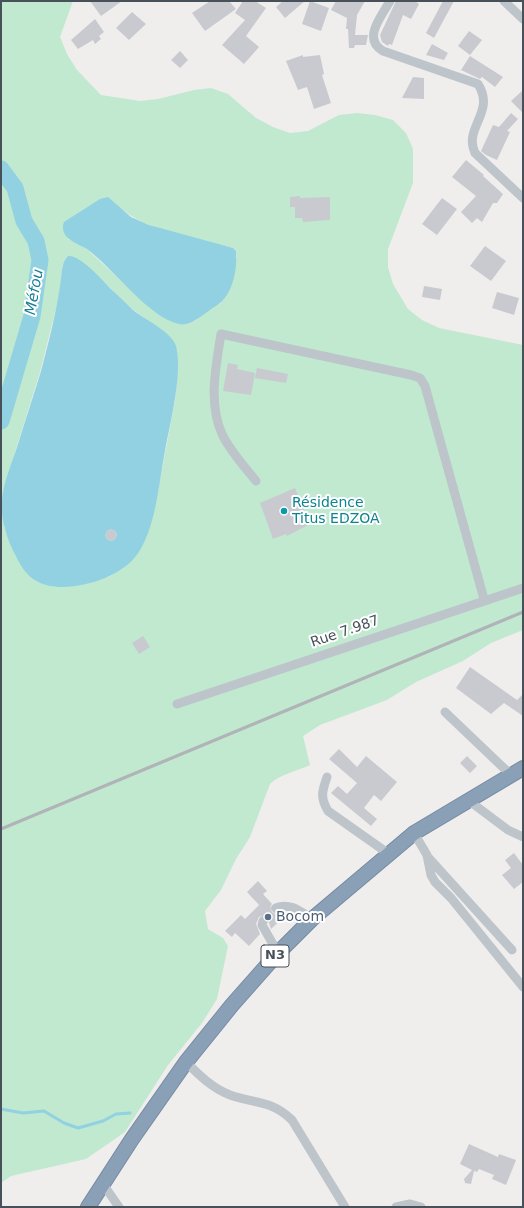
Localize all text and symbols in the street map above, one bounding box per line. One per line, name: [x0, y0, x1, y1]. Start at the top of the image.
water label: Méfou: [22, 268, 48, 316]
place label: Résidence Titus EDZOA: [292, 495, 380, 528]
marker: Résidence Titus EDZOA: [279, 506, 289, 516]
street label: Rue 7.987: [309, 612, 381, 652]
place label: Bocom: [276, 909, 324, 925]
marker: Bocom: [263, 912, 273, 922]
road number: N3: [261, 945, 289, 967]

